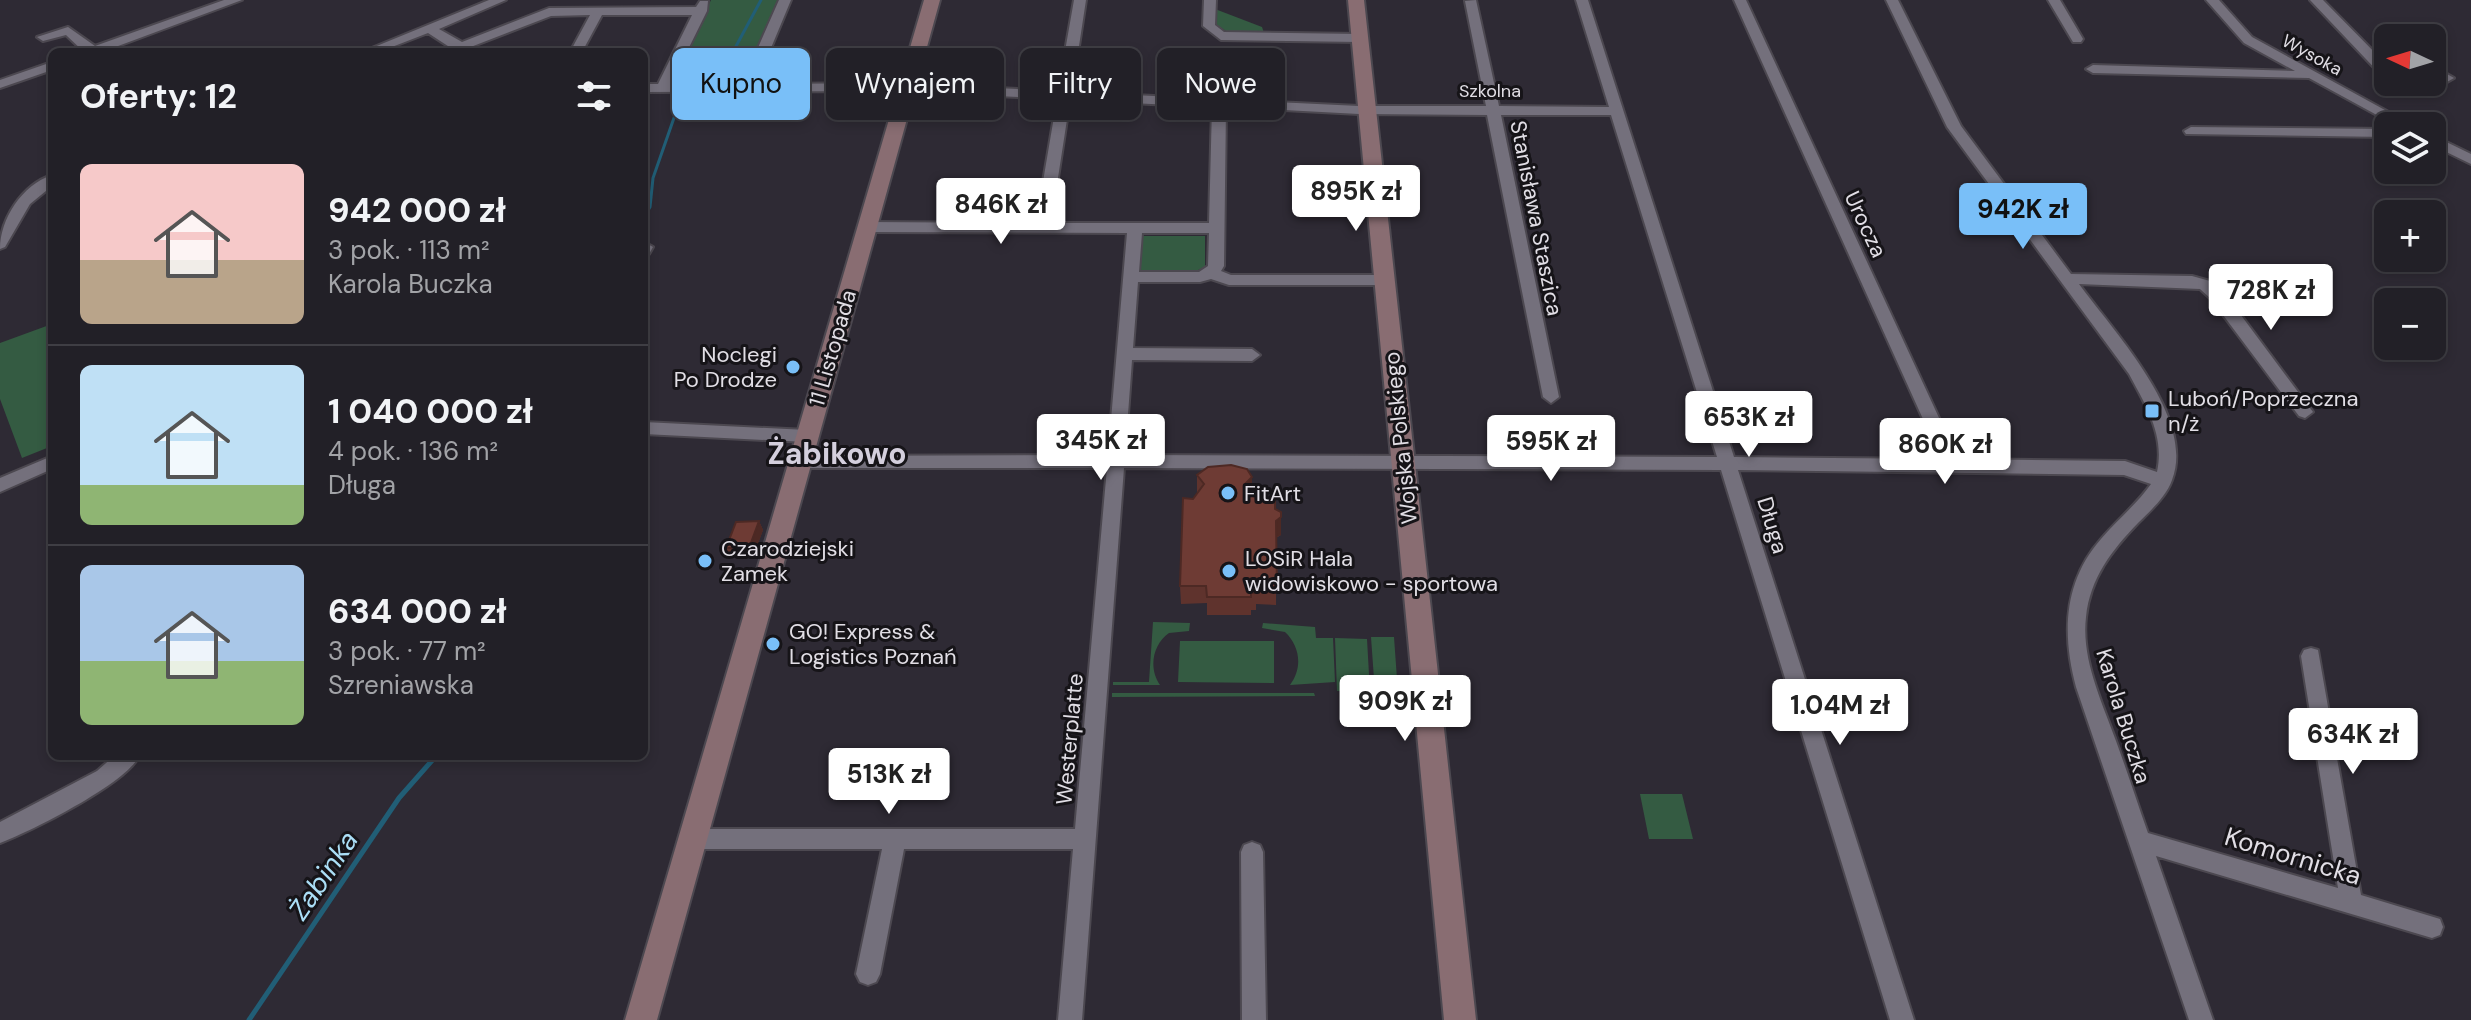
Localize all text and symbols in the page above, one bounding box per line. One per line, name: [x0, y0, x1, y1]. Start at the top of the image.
north arrow: [2374, 24, 2446, 96]
map controls: [2374, 24, 2446, 360]
street label: Wysoka: [2278, 29, 2346, 81]
chip: Kupno: [672, 48, 810, 120]
chip: Wynajem: [826, 48, 1004, 120]
chip: Filtry: [1020, 48, 1141, 120]
chip: Nowe: [1157, 48, 1285, 120]
text: Oferty: 12: [80, 74, 237, 119]
icon: filters: [572, 74, 616, 118]
street label: Szkolna: [1459, 79, 1521, 103]
button: layers: [2374, 112, 2446, 184]
street label: Stanisława Staszica: [1503, 118, 1570, 318]
pin: 895K zł: [1282, 165, 1430, 233]
text: 895K zł: [1310, 174, 1402, 208]
pin: 846K zł: [927, 178, 1075, 246]
pin: 942K zł: [1949, 183, 2097, 251]
street label: Urocza: [1838, 186, 1893, 262]
text: 846K zł: [954, 187, 1048, 221]
text: 942 000 zł: [328, 188, 506, 233]
text: 942K zł: [1977, 192, 2069, 226]
icon: home: [144, 196, 240, 292]
button: +: [2374, 200, 2446, 272]
text: 3 pok. · 113 m²: [328, 233, 489, 267]
pin: 728K zł: [2197, 264, 2345, 332]
text: Karola Buczka: [328, 267, 493, 301]
text: 728K zł: [2227, 273, 2315, 307]
street label: 11 Listopada: [802, 287, 863, 410]
button: −: [2374, 288, 2446, 360]
place label: Noclegi Po Drodze: [674, 340, 777, 394]
street label: Wojska Polskiego: [1377, 350, 1424, 526]
marker: Noclegi Po Drodze: [784, 358, 802, 376]
place label: Luboń/Poprzeczna n/ż: [2168, 384, 2358, 438]
text: 1 040 000 zł: [328, 389, 533, 434]
pin: 653K zł: [1675, 391, 1823, 459]
icon: home: [144, 397, 240, 493]
text: 653K zł: [1703, 400, 1795, 434]
marker: Luboń/Poprzeczna n/ż: [2143, 402, 2161, 420]
pin: 345K zł: [1027, 414, 1175, 482]
pin: 595K zł: [1477, 415, 1625, 483]
pin: 860K zł: [1871, 418, 2019, 486]
text: 345K zł: [1055, 423, 1147, 457]
text: 595K zł: [1505, 424, 1597, 458]
text: 860K zł: [1898, 427, 1992, 461]
text: 4 pok. · 136 m²: [328, 434, 498, 468]
district label: Żabikowo: [767, 434, 907, 473]
text: Długa: [328, 468, 396, 502]
place label: FitArt: [1244, 479, 1301, 508]
marker: FitArt: [1219, 484, 1237, 502]
street label: Długa: [1750, 493, 1795, 557]
place label: Czarodziejski Zamek: [721, 534, 854, 588]
place label: LOSiR Hala widowiskowo - sportowa: [1245, 544, 1498, 598]
marker: Czarodziejski Zamek: [696, 552, 714, 570]
marker: LOSiR Hala widowiskowo - sportowa: [1220, 562, 1238, 580]
text: 634 000 zł: [328, 589, 507, 634]
icon: home: [144, 597, 240, 693]
place label: GO! Express & Logistics Poznań: [789, 617, 957, 671]
text: 3 pok. · 77 m²: [328, 634, 486, 668]
marker: GO! Express & Logistics Poznań: [764, 635, 782, 653]
street label: Karola Buczka: [2089, 645, 2158, 787]
text: Szreniawska: [328, 668, 474, 702]
street label: Westerplatte: [1049, 672, 1090, 806]
pin: 909K zł: [1331, 675, 1479, 743]
pin: 1.04M zł: [1757, 679, 1923, 747]
text: 909K zł: [1358, 684, 1452, 718]
text: 1.04M zł: [1790, 688, 1890, 722]
pin: 634K zł: [2279, 708, 2427, 776]
text: 634K zł: [2307, 717, 2399, 751]
pin: 513K zł: [815, 748, 963, 816]
text: 513K zł: [847, 757, 931, 791]
street label: Komornicka: [2221, 819, 2365, 893]
water label: Żabinka: [280, 823, 367, 927]

